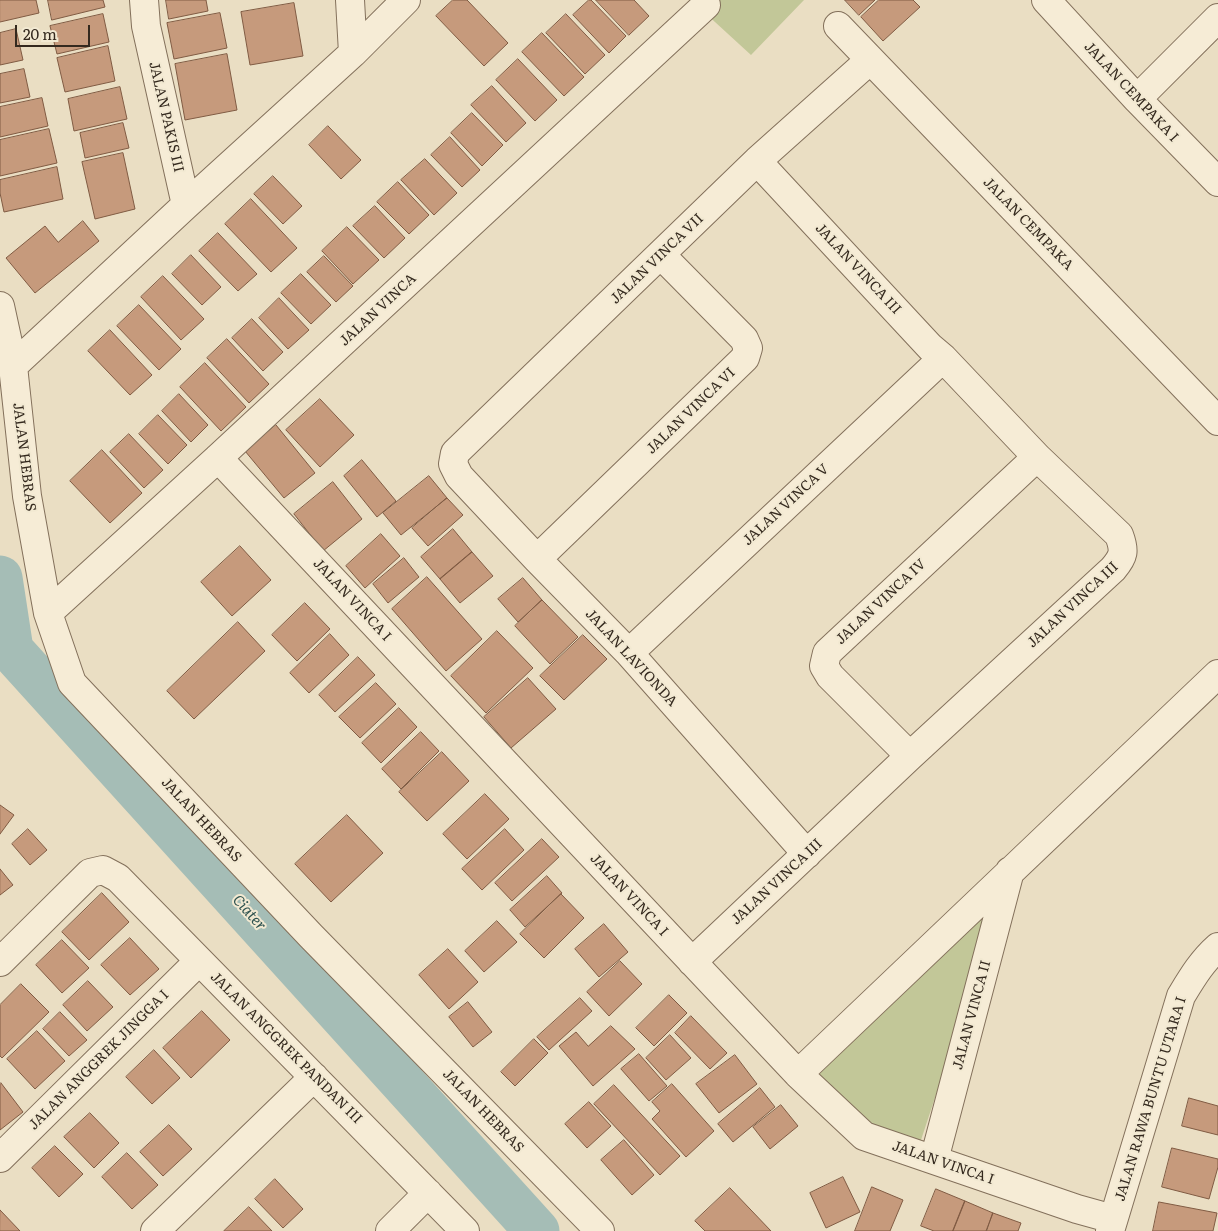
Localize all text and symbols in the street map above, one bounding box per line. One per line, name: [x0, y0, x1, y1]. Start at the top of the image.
scale bar: [18, 15, 92, 47]
text: 20 m: [23, 22, 57, 45]
street label: JALAN CEMPAKA I: [1080, 38, 1182, 146]
street label: JALAN PAKIS III: [145, 60, 187, 174]
street label: JALAN CEMPAKA: [979, 174, 1077, 274]
street label: JALAN VINCA VII: [607, 210, 707, 308]
street label: JALAN VINCA III: [812, 220, 904, 318]
street label: JALAN VINCA: [336, 270, 420, 350]
street label: JALAN VINCA VI: [643, 364, 739, 458]
street label: JALAN HEBRAS: [9, 402, 39, 512]
street label: JALAN VINCA V: [740, 461, 832, 549]
street label: JALAN VINCA I: [309, 555, 395, 645]
street label: JALAN VINCA IV: [832, 556, 930, 648]
street label: JALAN VINCA III: [1024, 559, 1122, 651]
street label: JALAN LAVIONDA: [581, 606, 681, 710]
street label: JALAN HEBRAS: [158, 774, 244, 866]
street label: JALAN VINCA III: [728, 836, 826, 928]
street label: JALAN VINCA I: [586, 850, 672, 940]
water label: Ciater: [228, 891, 270, 935]
street label: JALAN VINCA II: [949, 959, 995, 1071]
street label: JALAN ANGGREK PANDAN III: [207, 969, 365, 1127]
street label: JALAN ANGGREK JINGGA I: [26, 987, 172, 1133]
street label: JALAN RAWA BUNTU UTARA I: [1112, 995, 1190, 1203]
street label: JALAN HEBRAS: [439, 1066, 527, 1156]
street label: JALAN VINCA I: [890, 1138, 996, 1188]

